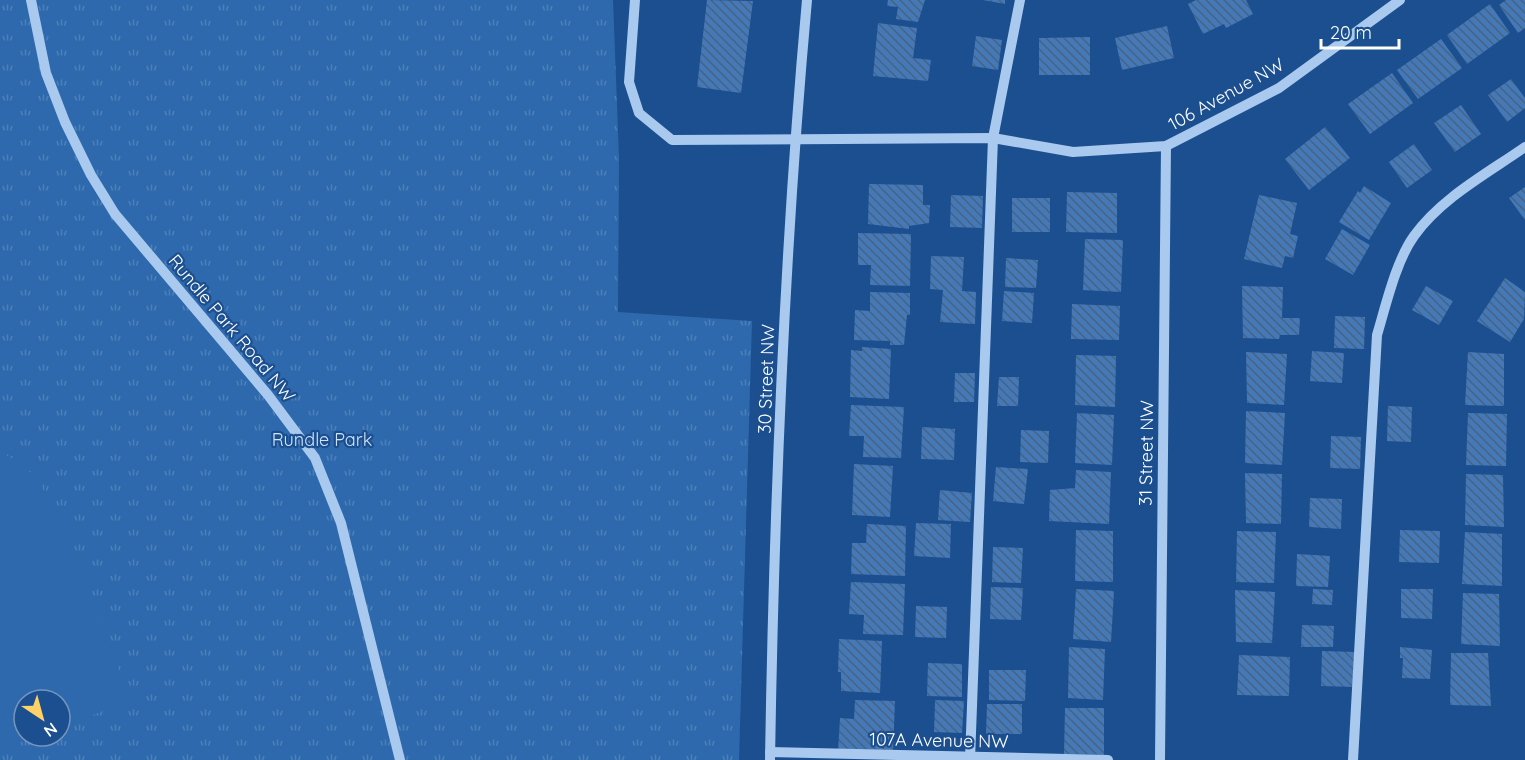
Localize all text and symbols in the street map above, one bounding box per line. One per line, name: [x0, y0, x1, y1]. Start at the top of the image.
scale bar: [1321, 12, 1399, 50]
text: 20 m: [1330, 21, 1372, 44]
street label: 106 Avenue NW: [1164, 53, 1288, 135]
street label: Rundle Park Road NW: [164, 250, 300, 406]
street label: 30 Street NW: [753, 324, 779, 434]
street label: 31 Street NW: [1134, 400, 1158, 506]
park label: Rundle Park: [272, 428, 372, 451]
north arrow: [12, 688, 72, 748]
text: N: [40, 719, 61, 742]
street label: 107A Avenue NW: [869, 727, 1009, 753]

